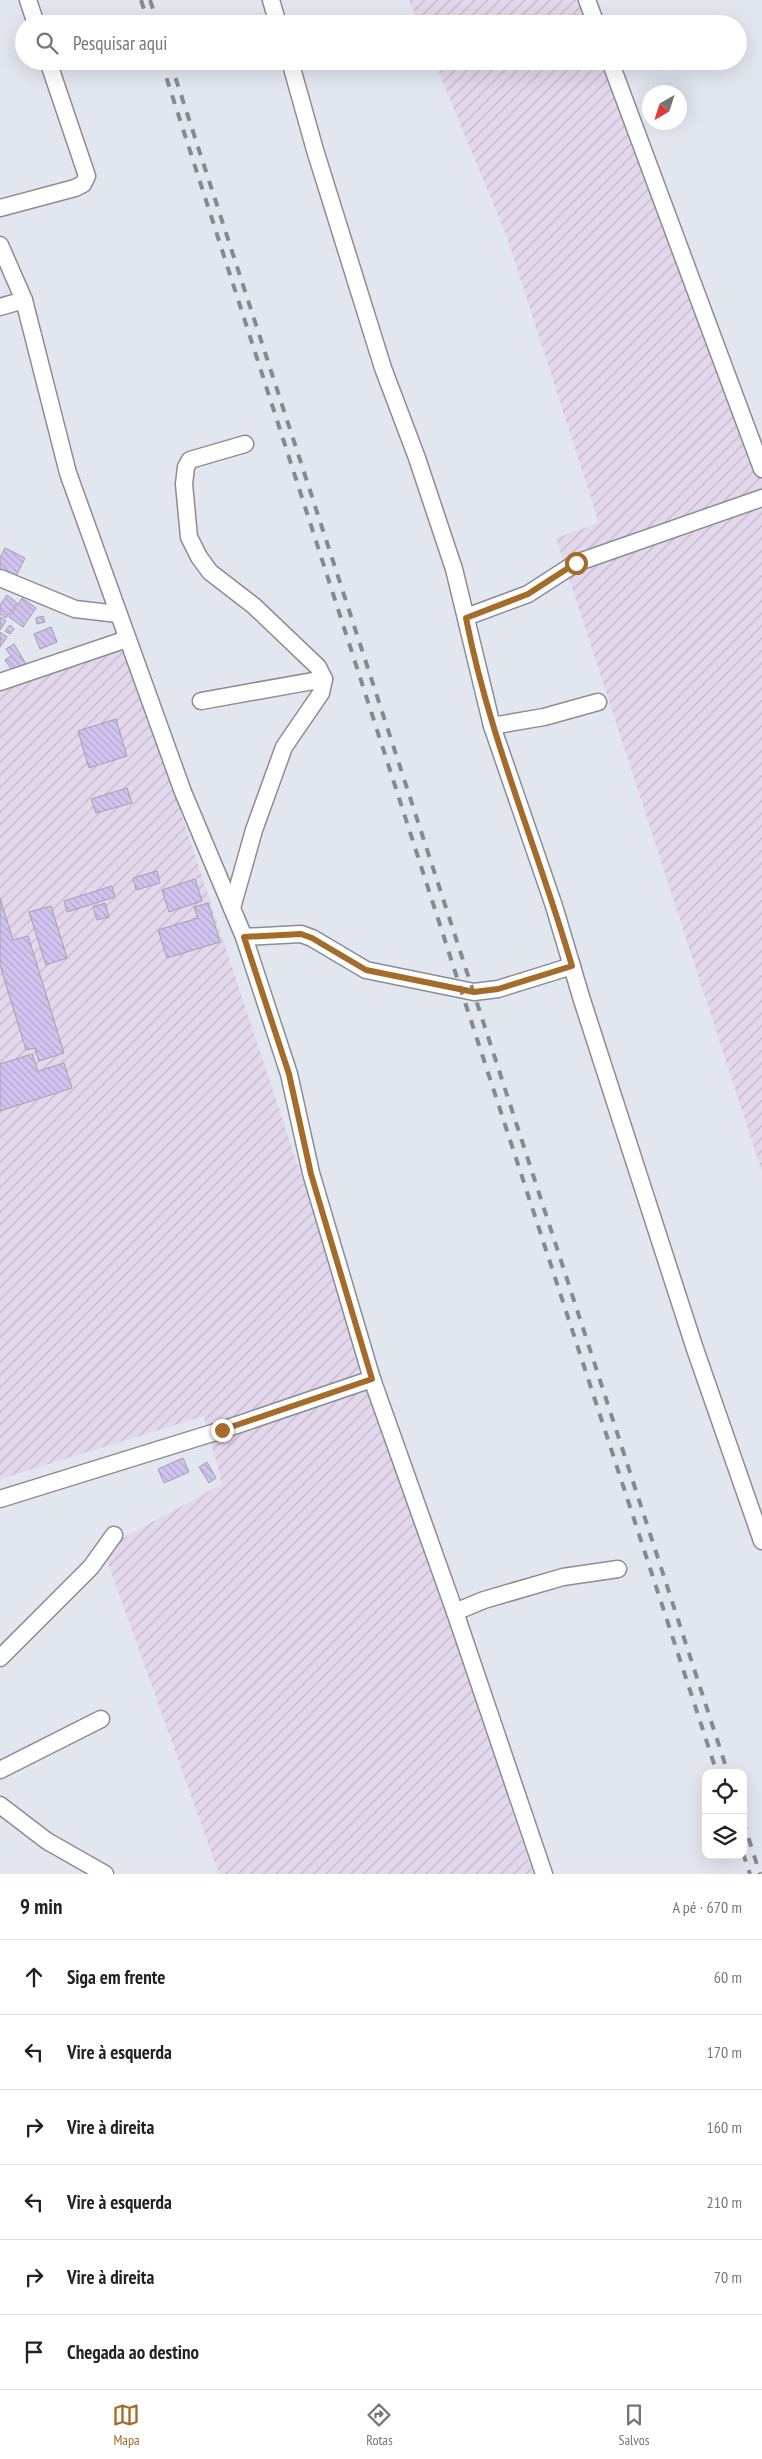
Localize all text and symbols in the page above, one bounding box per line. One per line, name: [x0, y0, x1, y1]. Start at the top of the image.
search box: [15, 15, 747, 70]
icon: search: [33, 29, 61, 57]
text: Pesquisar aqui: [73, 31, 167, 55]
north arrow: [642, 85, 687, 130]
route start: [565, 552, 588, 575]
route end: [211, 1419, 234, 1442]
map controls: [702, 1769, 747, 1859]
button: locate: [702, 1769, 747, 1814]
button: layers: [702, 1814, 747, 1859]
text: 9 min: [20, 1893, 62, 1920]
text: A pé · 670 m: [672, 1897, 742, 1917]
icon: ahead: [20, 1963, 48, 1991]
text: Siga em frente: [67, 1965, 165, 1989]
text: 60 m: [714, 1967, 742, 1987]
icon: left: [20, 2038, 48, 2066]
text: Vire à esquerda: [67, 2040, 172, 2064]
text: 170 m: [707, 2042, 742, 2062]
icon: right: [20, 2113, 48, 2141]
text: Vire à direita: [67, 2115, 154, 2139]
text: 160 m: [707, 2117, 742, 2137]
icon: left: [20, 2188, 48, 2216]
text: Vire à esquerda: [67, 2190, 172, 2214]
text: 210 m: [707, 2192, 742, 2212]
icon: right: [20, 2263, 48, 2291]
text: Vire à direita: [67, 2265, 154, 2289]
text: 70 m: [714, 2267, 742, 2287]
icon: arrive: [20, 2338, 48, 2366]
text: Chegada ao destino: [67, 2340, 199, 2364]
tab: Mapa: [112, 2401, 140, 2449]
tab: Rotas: [365, 2401, 393, 2449]
tab: Salvos: [618, 2401, 650, 2449]

